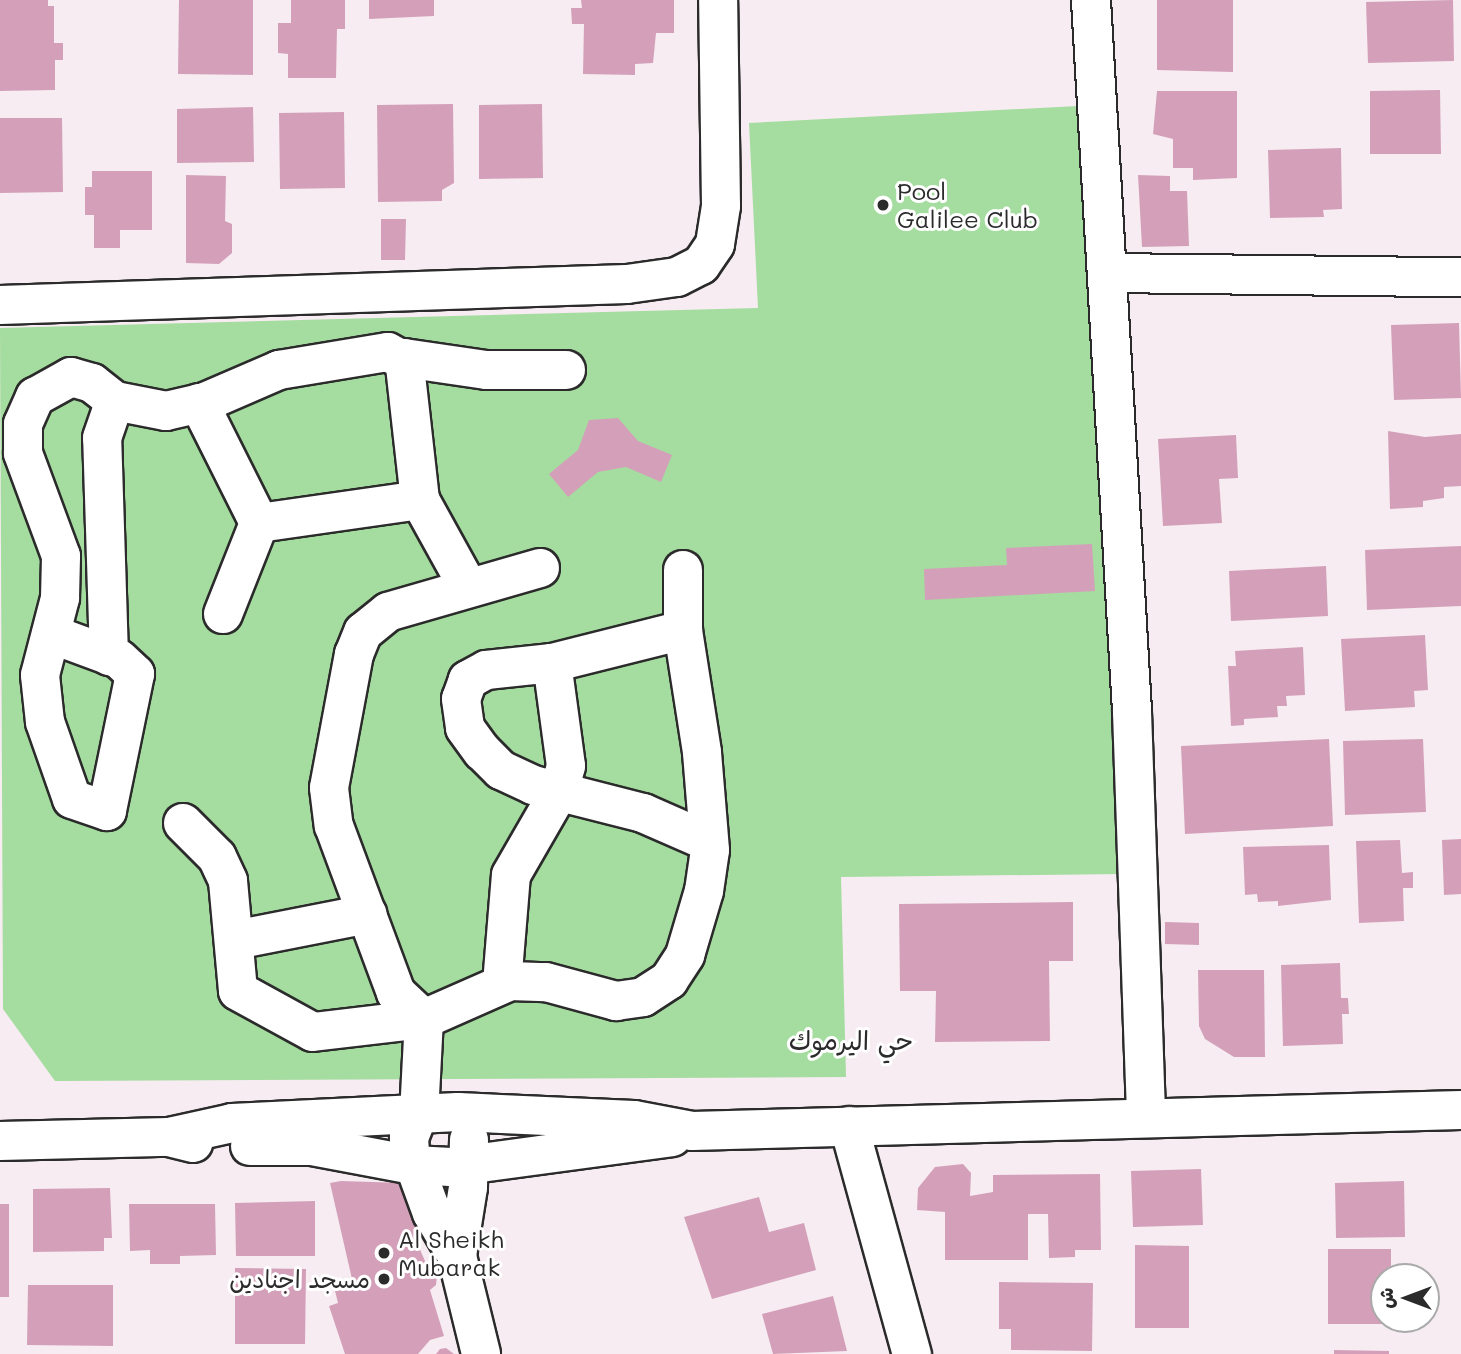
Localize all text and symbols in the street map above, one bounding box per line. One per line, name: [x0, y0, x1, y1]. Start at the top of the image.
place label: Pool Galilee Club: [897, 177, 1038, 233]
marker: Pool Galilee Club: [875, 197, 891, 213]
district label: حي اليرموك: [789, 1025, 913, 1057]
place label: Al Sheikh Mubarak: [398, 1225, 504, 1281]
marker: Al Sheikh Mubarak: [376, 1245, 392, 1261]
north arrow: [1370, 1263, 1440, 1333]
place label: مسجد اجنادين: [229, 1265, 370, 1293]
marker: مسجد اجنادين: [376, 1271, 392, 1287]
text: ش: [1373, 1288, 1398, 1308]

